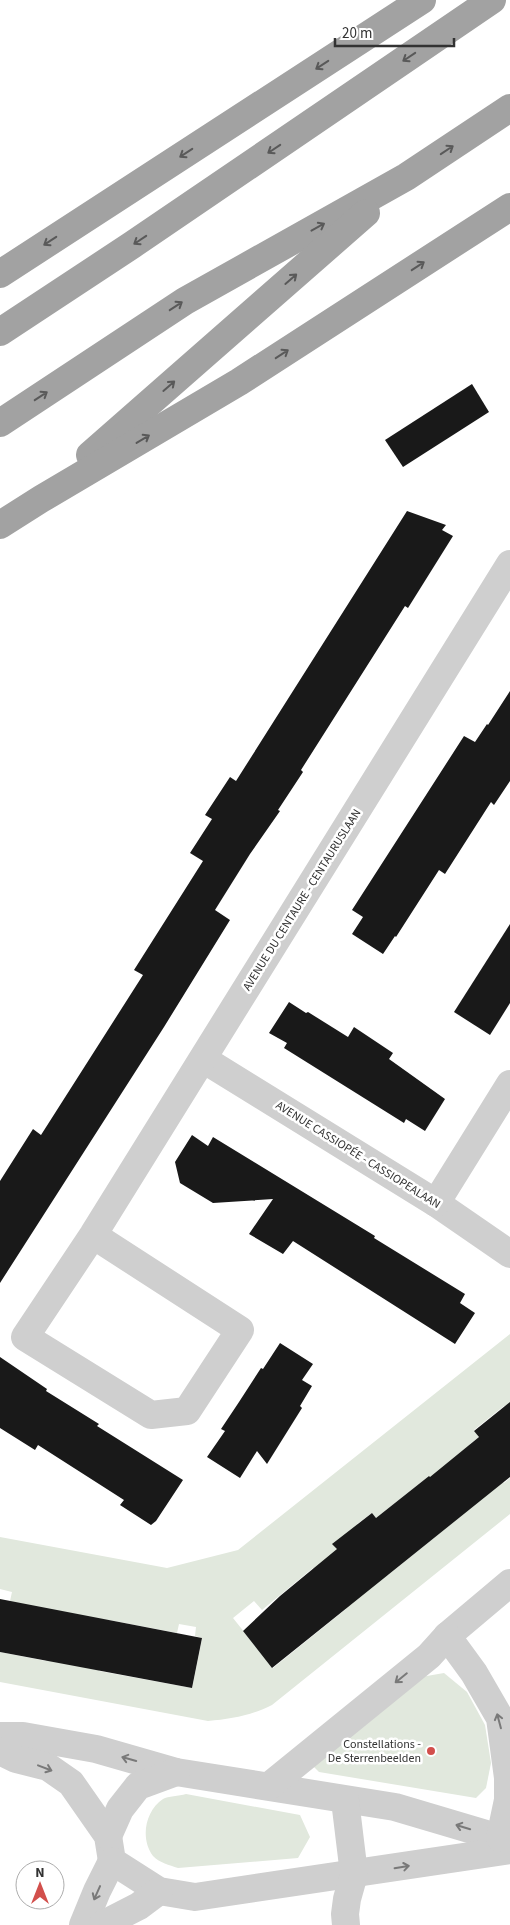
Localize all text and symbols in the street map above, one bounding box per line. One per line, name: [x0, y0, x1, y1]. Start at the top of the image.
scale bar: [335, 15, 454, 47]
text: 20 m: [342, 23, 372, 44]
one-way arrow: [402, 52, 416, 62]
one-way arrow: [316, 60, 330, 70]
one-way arrow: [268, 144, 282, 154]
one-way arrow: [440, 145, 454, 155]
one-way arrow: [179, 148, 193, 158]
one-way arrow: [310, 221, 324, 231]
one-way arrow: [133, 235, 147, 245]
one-way arrow: [43, 237, 57, 247]
one-way arrow: [411, 261, 425, 271]
one-way arrow: [285, 273, 298, 284]
one-way arrow: [169, 301, 183, 311]
one-way arrow: [274, 349, 288, 359]
one-way arrow: [163, 380, 176, 392]
one-way arrow: [33, 391, 47, 401]
one-way arrow: [135, 433, 149, 443]
street label: AVENUE DU CENTAURE - CENTAURUSLAAN: [239, 806, 365, 994]
street label: AVENUE CASSIOPÉE - CASSIOPEALAAN: [272, 1097, 444, 1213]
one-way arrow: [395, 1673, 408, 1684]
one-way arrow: [494, 1713, 503, 1729]
place label: Constellations - De Sterrenbeelden: [328, 1736, 421, 1767]
marker: Constellations - De Sterrenbeelden: [425, 1745, 437, 1757]
one-way arrow: [121, 1753, 137, 1763]
one-way arrow: [37, 1763, 52, 1773]
one-way arrow: [456, 1821, 472, 1831]
north arrow: [15, 1860, 65, 1910]
one-way arrow: [393, 1862, 409, 1872]
text: N: [35, 1863, 45, 1883]
one-way arrow: [91, 1885, 101, 1900]

